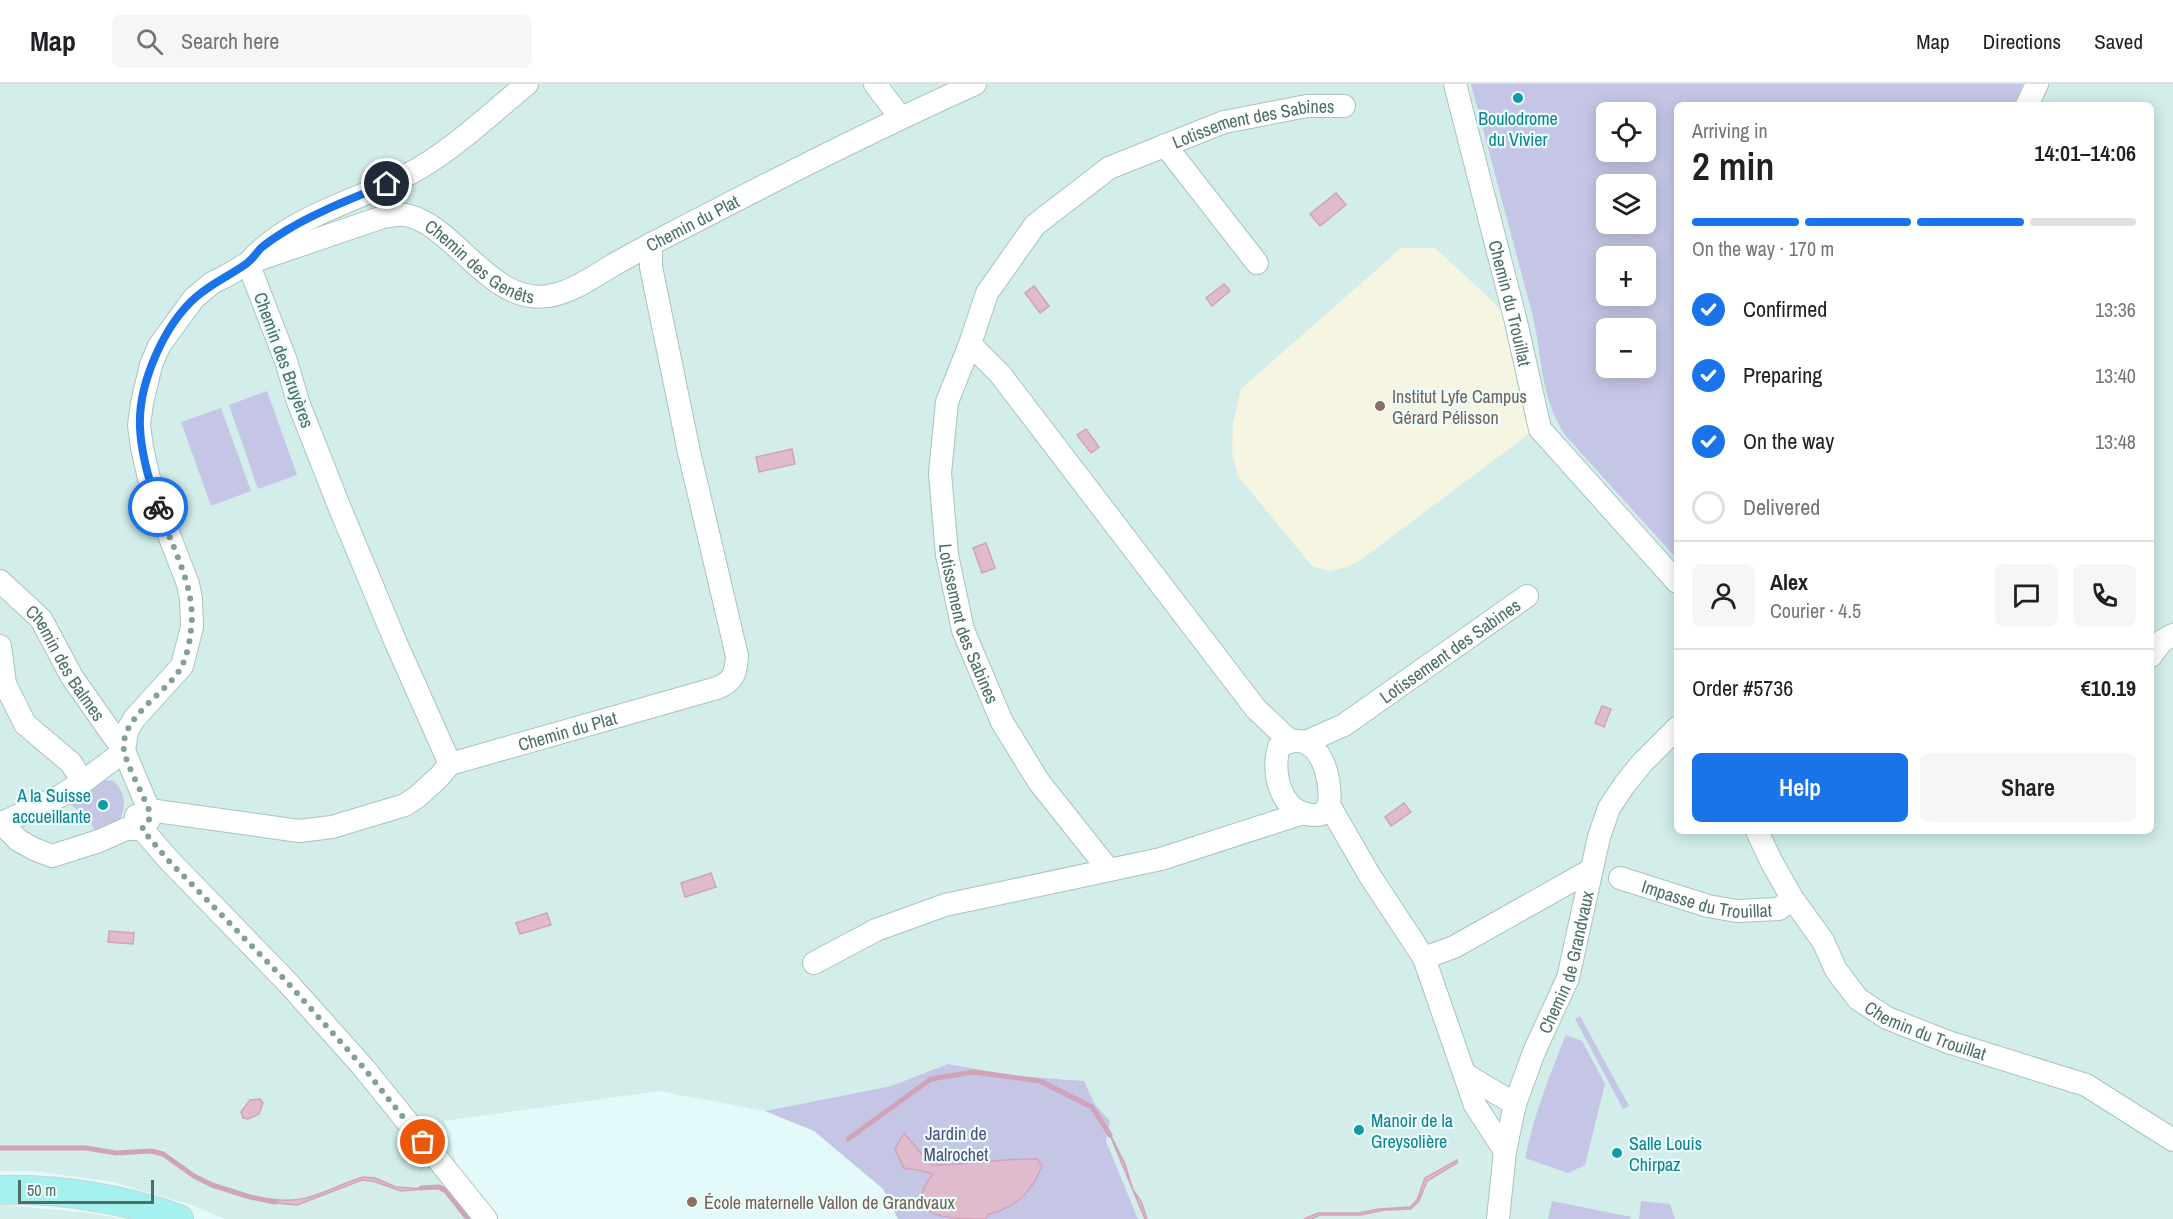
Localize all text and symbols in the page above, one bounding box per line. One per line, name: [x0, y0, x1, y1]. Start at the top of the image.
search box: [112, 14, 532, 68]
text: Map: [30, 22, 76, 60]
icon: search: [133, 25, 166, 58]
text: Search here: [181, 26, 279, 56]
text: Map: [1916, 27, 1950, 56]
text: Directions: [1983, 27, 2061, 56]
text: Saved: [2094, 27, 2143, 56]
marker: Boulodrome du Vivier: [1511, 91, 1525, 105]
street label: Lotissement des Sabines: [1168, 94, 1334, 154]
map controls: [1596, 102, 1656, 378]
button: locate: [1596, 102, 1656, 162]
place label: Boulodrome du Vivier: [1478, 106, 1558, 152]
text: Arriving in: [1692, 117, 1768, 144]
text: 14:01–14:06: [2034, 138, 2136, 168]
text: 2 min: [1692, 140, 1774, 192]
pin: [361, 158, 412, 209]
icon: home: [370, 167, 403, 200]
button: layers: [1596, 174, 1656, 234]
street label: Chemin du Plat: [641, 188, 743, 257]
street label: Chemin des Genêts: [420, 213, 536, 309]
text: On the way · 170 m: [1692, 235, 1834, 262]
street label: Chemin du Trouillat: [1483, 237, 1538, 368]
button: +: [1596, 246, 1656, 306]
street label: Chemin des Bruyères: [248, 289, 320, 431]
icon: check: [1692, 293, 1725, 326]
text: Confirmed: [1743, 294, 1827, 324]
text: 13:36: [2095, 296, 2136, 323]
button: −: [1596, 318, 1656, 378]
icon: check: [1692, 359, 1725, 392]
text: Preparing: [1743, 360, 1822, 390]
text: 13:40: [2095, 362, 2136, 389]
place label: Institut Lyfe Campus Gérard Pélisson: [1392, 384, 1527, 430]
marker: Institut Lyfe Campus Gérard Pélisson: [1373, 399, 1387, 413]
icon: check: [1692, 425, 1725, 458]
text: On the way: [1743, 426, 1834, 456]
text: 13:48: [2095, 428, 2136, 455]
courier: [128, 477, 188, 537]
icon: bike: [142, 491, 175, 524]
text: Delivered: [1743, 492, 1820, 522]
street label: Lotissement des Sabines: [934, 543, 1005, 707]
button: person: [1692, 564, 1755, 627]
button: chat: [1995, 564, 2058, 627]
button: phone: [2073, 564, 2136, 627]
text: Alex: [1770, 567, 1808, 597]
street label: Lotissement des Sabines: [1374, 592, 1525, 709]
text: Courier · 4.5: [1770, 597, 1861, 624]
street label: Chemin des Balmes: [20, 599, 111, 726]
text: Order #5736: [1692, 673, 1793, 703]
text: €10.19: [2081, 673, 2136, 703]
street label: Chemin du Plat: [515, 705, 620, 757]
button: Help: [1692, 753, 1908, 822]
button: Share: [1920, 753, 2136, 822]
place label: A la Suisse accueillante: [12, 783, 91, 829]
marker: A la Suisse accueillante: [96, 798, 110, 812]
street label: Impasse du Trouillat: [1639, 873, 1772, 924]
street label: Chemin de Grandvaux: [1532, 888, 1599, 1037]
street label: Chemin du Trouillat: [1860, 994, 1989, 1066]
place label: Manoir de la Greysolière: [1371, 1108, 1453, 1154]
pin: [397, 1116, 448, 1167]
park label: Jardin de Malrochet: [924, 1121, 988, 1167]
marker: Manoir de la Greysolière: [1352, 1123, 1366, 1137]
icon: bag: [406, 1125, 439, 1158]
place label: Salle Louis Chirpaz: [1629, 1131, 1702, 1177]
marker: Salle Louis Chirpaz: [1610, 1146, 1624, 1160]
scale bar: [18, 1177, 154, 1204]
text: 50 m: [27, 1179, 56, 1201]
place label: École maternelle Vallon de Grandvaux: [704, 1190, 955, 1215]
marker: École maternelle Vallon de Grandvaux: [685, 1195, 699, 1209]

